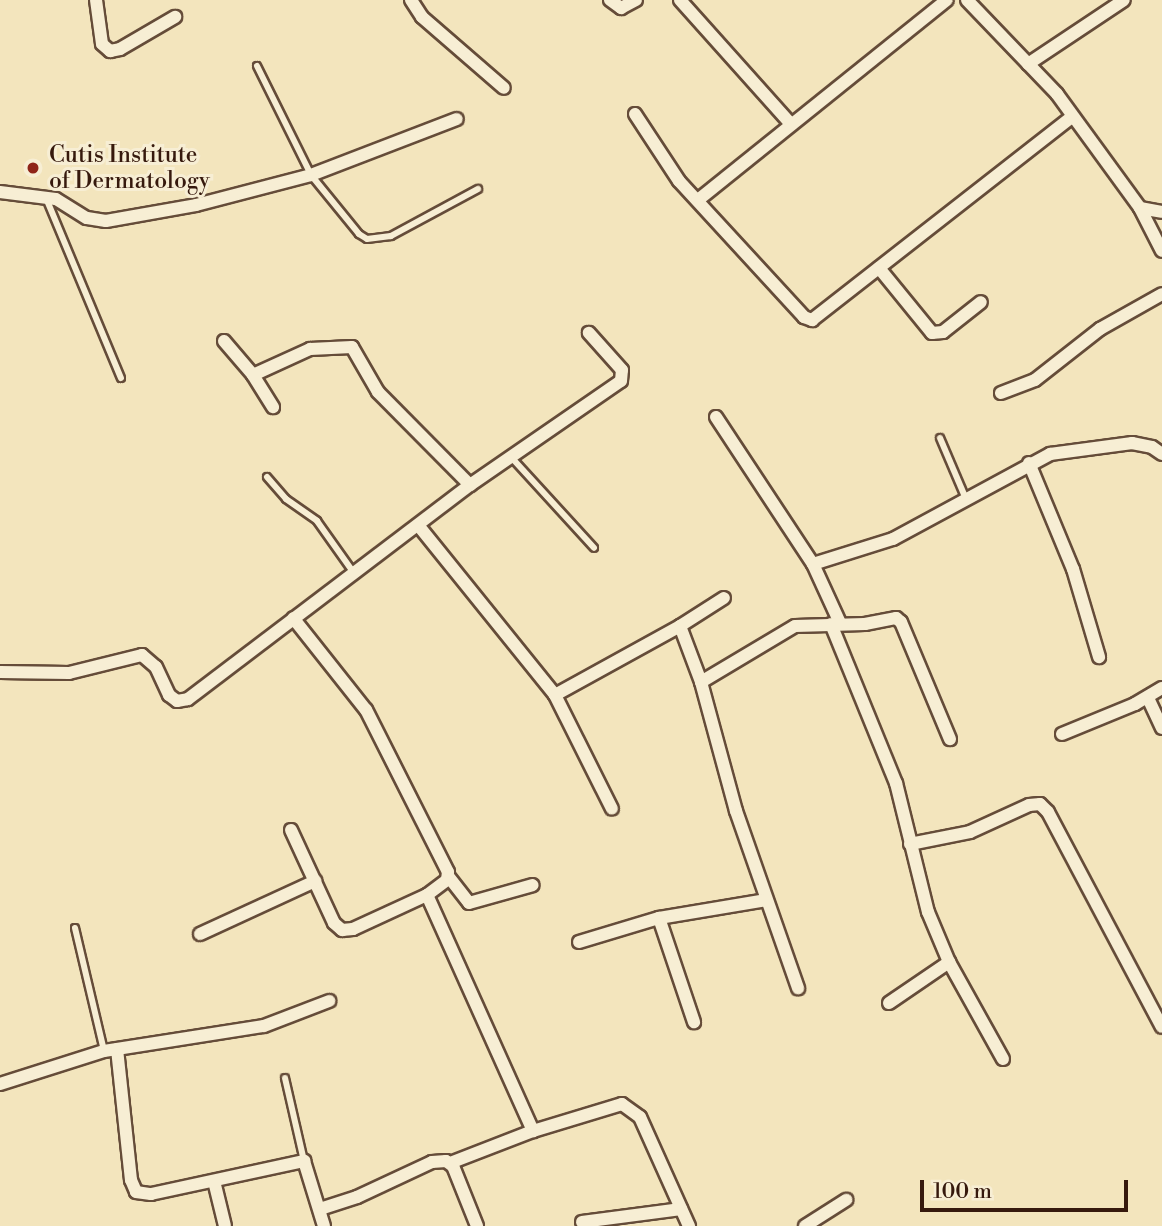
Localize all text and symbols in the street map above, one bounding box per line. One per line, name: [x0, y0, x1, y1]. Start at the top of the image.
place label: Cutis Institute of Dermatology: [49, 141, 210, 195]
marker: Cutis Institute of Dermatology: [23, 158, 43, 178]
scale bar: [924, 1166, 1132, 1210]
text: 100 m: [933, 1179, 992, 1205]

